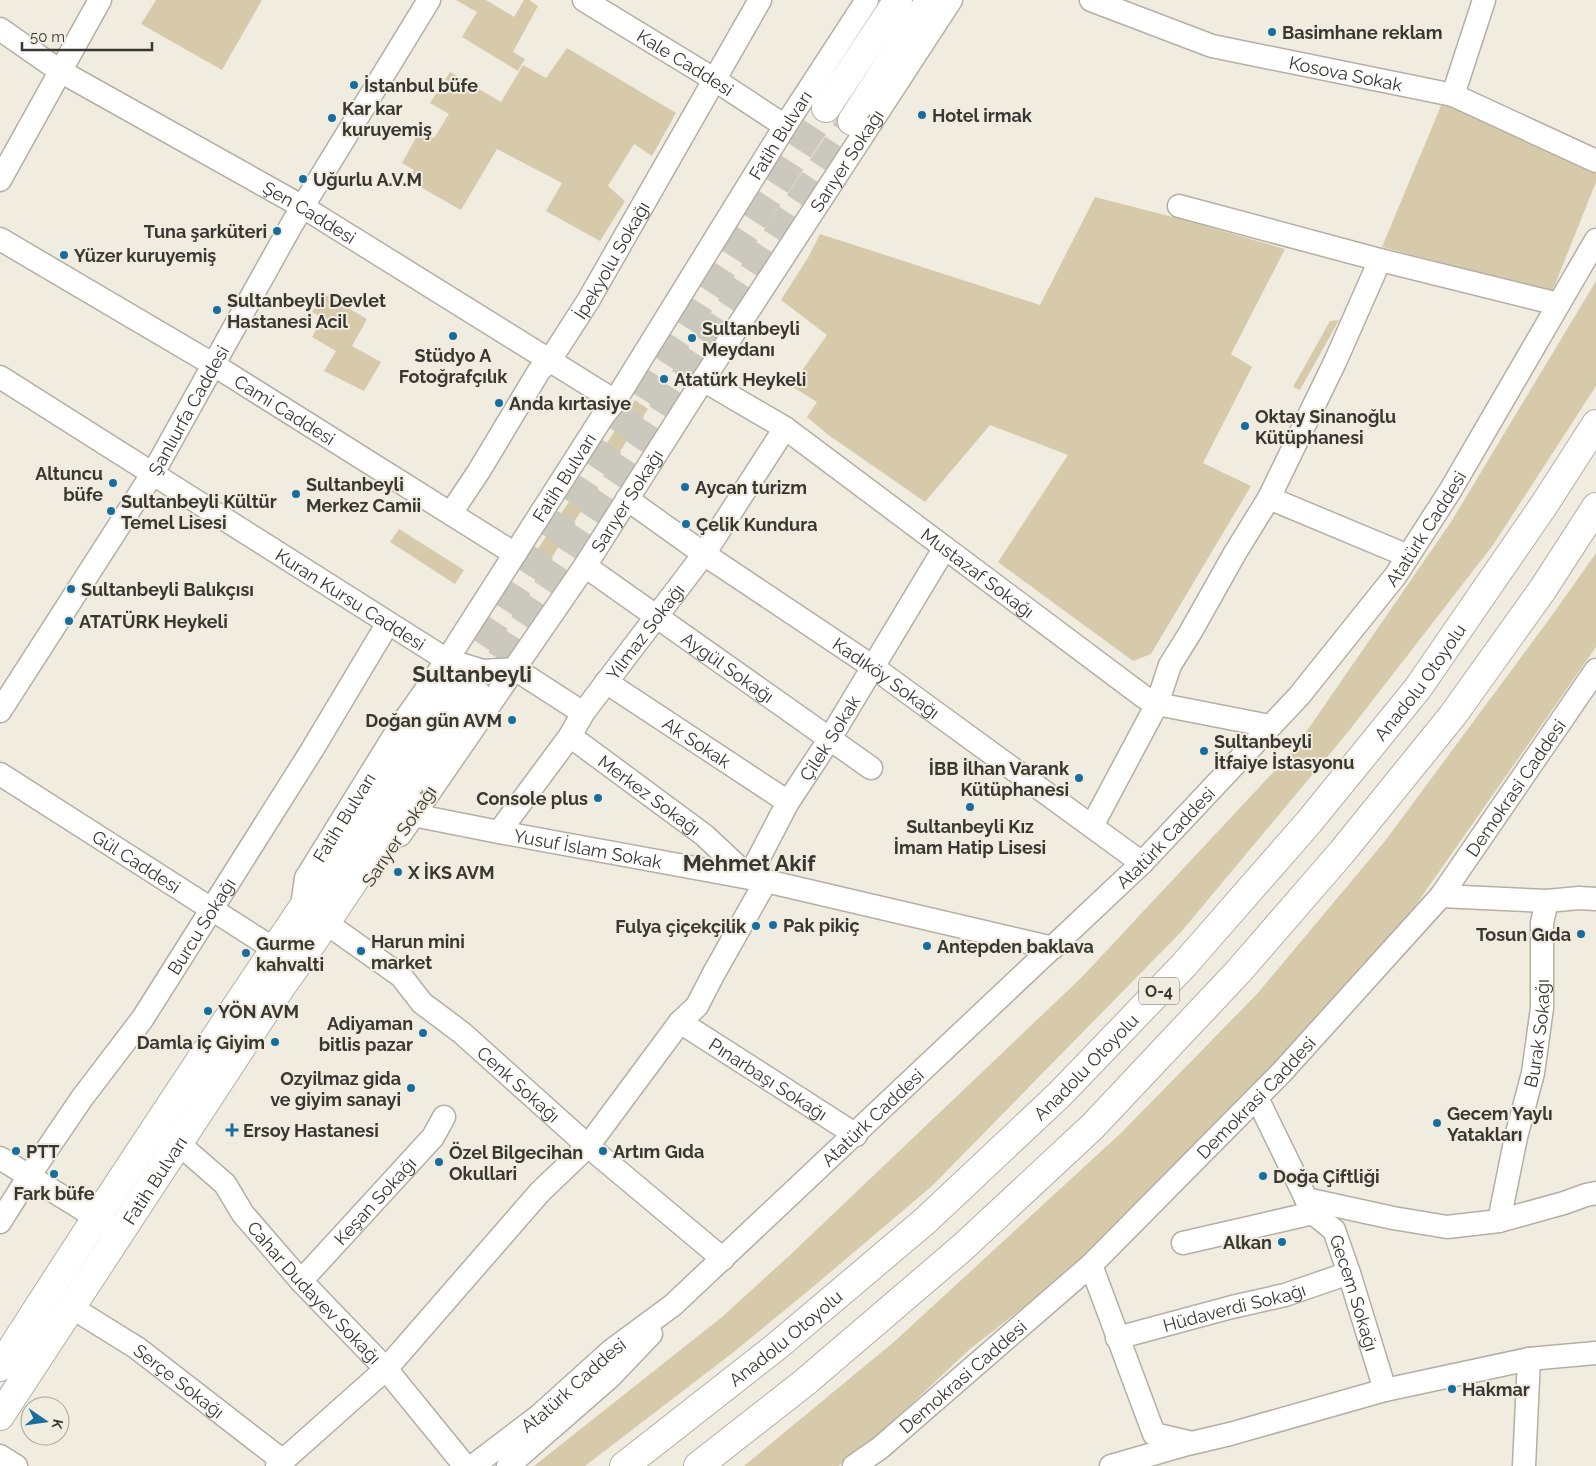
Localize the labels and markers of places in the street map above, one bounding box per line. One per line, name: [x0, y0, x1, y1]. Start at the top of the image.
place label: Basimhane reklam: [1282, 22, 1442, 43]
marker: Basimhane reklam: [1266, 26, 1278, 38]
place label: İstanbul büfe: [364, 75, 478, 96]
marker: İstanbul büfe: [348, 79, 360, 91]
place label: Kar kar kuruyemiş: [342, 98, 432, 140]
place label: Hotel irmak: [932, 105, 1033, 126]
marker: Hotel irmak: [916, 109, 928, 121]
marker: Kar kar kuruyemiş: [326, 112, 338, 124]
place label: Uğurlu A.V.M: [313, 169, 422, 190]
marker: Uğurlu A.V.M: [297, 173, 309, 185]
place label: Tuna şarküteri: [144, 221, 267, 242]
marker: Tuna şarküteri: [271, 225, 283, 237]
place label: Yüzer kuruyemiş: [74, 245, 216, 266]
marker: Yüzer kuruyemiş: [58, 249, 70, 261]
place label: Sultanbeyli Devlet Hastanesi Acil: [227, 290, 386, 332]
marker: Sultanbeyli Devlet Hastanesi Acil: [211, 304, 223, 316]
place label: Sultanbeyli Meydanı: [702, 318, 800, 360]
marker: Stüdyo A Fotoğrafçılık: [447, 330, 459, 342]
marker: Sultanbeyli Meydanı: [686, 332, 698, 344]
place label: Stüdyo A Fotoğrafçılık: [399, 345, 508, 387]
place label: Atatürk Heykeli: [674, 369, 806, 390]
marker: Atatürk Heykeli: [658, 373, 670, 385]
place label: Anda kırtasiye: [509, 393, 631, 414]
marker: Anda kırtasiye: [493, 397, 505, 409]
place label: Oktay Sinanoğlu Kütüphanesi: [1255, 406, 1396, 448]
marker: Oktay Sinanoğlu Kütüphanesi: [1239, 420, 1251, 432]
place label: Altuncu büfe: [35, 463, 103, 505]
place label: Sultanbeyli Merkez Camii: [306, 474, 421, 516]
marker: Altuncu büfe: [107, 477, 119, 489]
place label: Aycan turizm: [695, 477, 807, 498]
marker: Aycan turizm: [679, 481, 691, 493]
marker: Sultanbeyli Merkez Camii: [290, 488, 302, 500]
place label: Sultanbeyli Kültür Temel Lisesi: [121, 491, 277, 533]
marker: Sultanbeyli Kültür Temel Lisesi: [105, 505, 117, 517]
place label: Çelik Kundura: [696, 514, 817, 535]
marker: Çelik Kundura: [680, 518, 692, 530]
place label: Sultanbeyli Balıkçısı: [81, 579, 254, 600]
marker: Sultanbeyli Balıkçısı: [65, 583, 77, 595]
place label: ATATÜRK Heykeli: [79, 610, 228, 632]
marker: ATATÜRK Heykeli: [63, 615, 75, 627]
place label: Doğan gün AVM: [365, 710, 502, 731]
marker: Doğan gün AVM: [506, 714, 518, 726]
place label: Sultanbeyli İtfaiye İstasyonu: [1214, 731, 1354, 773]
marker: Sultanbeyli İtfaiye İstasyonu: [1198, 745, 1210, 757]
place label: İBB İlhan Varank Kütüphanesi: [929, 758, 1070, 800]
marker: İBB İlhan Varank Kütüphanesi: [1073, 772, 1085, 784]
place label: Console plus: [476, 788, 588, 809]
marker: Console plus: [592, 792, 604, 804]
marker: Sultanbeyli Kız İmam Hatip Lisesi: [964, 801, 976, 813]
place label: Sultanbeyli Kız İmam Hatip Lisesi: [894, 816, 1046, 858]
place label: X İKS AVM: [407, 862, 495, 883]
marker: X İKS AVM: [392, 866, 404, 878]
place label: Pak pikiç: [783, 915, 860, 936]
place label: Fulya çiçekçilik: [615, 916, 747, 937]
marker: Pak pikiç: [767, 919, 779, 931]
marker: Fulya çiçekçilik: [750, 920, 762, 932]
place label: Tosun Gıda: [1476, 924, 1571, 945]
marker: Tosun Gıda: [1575, 928, 1587, 940]
place label: Harun mini market: [371, 931, 465, 973]
place label: Gurme kahvalti: [256, 933, 324, 975]
place label: Antepden baklava: [937, 936, 1094, 957]
marker: Antepden baklava: [921, 940, 933, 952]
marker: Harun mini market: [355, 945, 367, 957]
marker: Gurme kahvalti: [240, 947, 252, 959]
place label: YÖN AVM: [218, 1000, 299, 1022]
marker: YÖN AVM: [202, 1005, 214, 1017]
place label: Adiyaman bitlis pazar: [319, 1013, 413, 1055]
marker: Adiyaman bitlis pazar: [417, 1027, 429, 1039]
place label: Damla iç Giyim: [137, 1032, 265, 1053]
marker: Damla iç Giyim: [269, 1036, 281, 1048]
place label: Ozyilmaz gida ve giyim sanayi: [270, 1068, 401, 1110]
marker: Ozyilmaz gida ve giyim sanayi: [405, 1082, 417, 1094]
place label: Gecem Yaylı Yatakları: [1447, 1103, 1553, 1145]
marker: Gecem Yaylı Yatakları: [1431, 1117, 1443, 1129]
place label: Ersoy Hastanesi: [243, 1120, 379, 1141]
marker: Ersoy Hastanesi: [225, 1123, 239, 1137]
place label: PTT: [26, 1141, 60, 1162]
place label: Özel Bilgecihan Okullari: [449, 1141, 583, 1184]
place label: Artım Gıda: [613, 1141, 704, 1162]
marker: PTT: [10, 1145, 22, 1157]
marker: Artım Gıda: [597, 1145, 609, 1157]
marker: Özel Bilgecihan Okullari: [433, 1156, 445, 1168]
place label: Doğa Çiftliği: [1273, 1166, 1380, 1187]
marker: Fark büfe: [48, 1168, 60, 1180]
marker: Doğa Çiftliği: [1257, 1170, 1269, 1182]
place label: Fark büfe: [13, 1183, 95, 1204]
place label: Alkan: [1223, 1232, 1272, 1253]
marker: Alkan: [1276, 1236, 1288, 1248]
place label: Hakmar: [1462, 1379, 1530, 1400]
marker: Hakmar: [1446, 1383, 1458, 1395]

